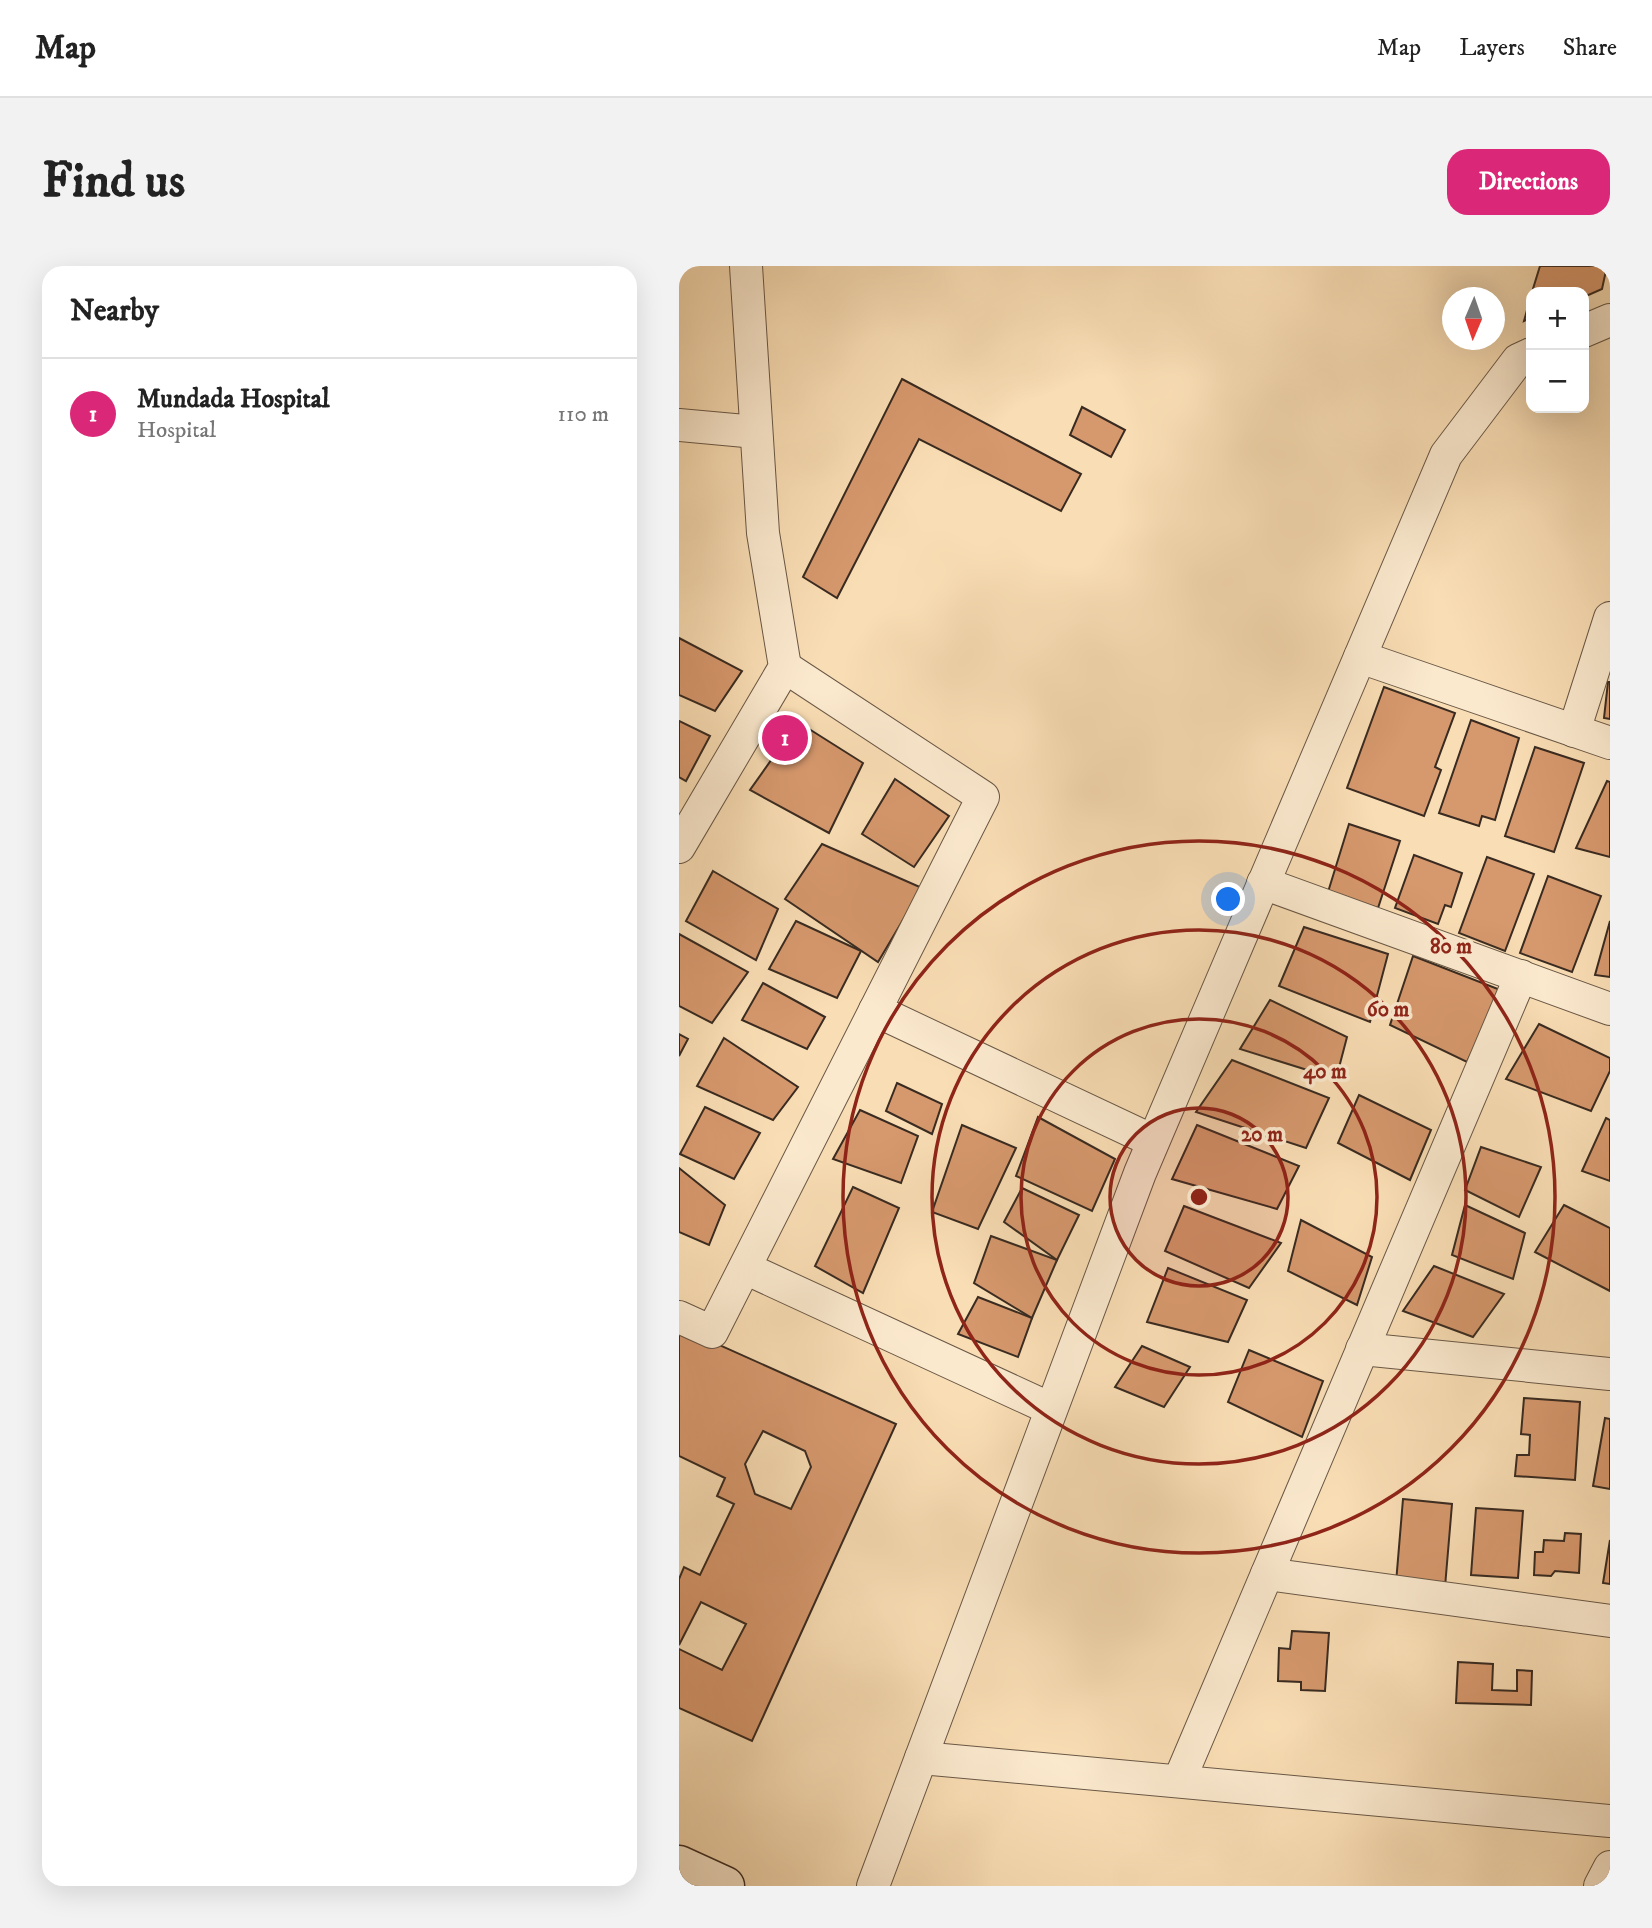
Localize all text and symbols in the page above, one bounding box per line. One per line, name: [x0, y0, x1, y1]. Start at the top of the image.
text: Map: [35, 28, 96, 69]
text: Map: [1377, 33, 1421, 63]
text: Layers: [1459, 33, 1525, 63]
text: Share: [1563, 33, 1617, 63]
button: Directions: [1447, 149, 1610, 215]
text: Find us: [42, 151, 185, 213]
north arrow: [1442, 287, 1505, 350]
map controls: [1526, 287, 1589, 413]
button: +: [1526, 287, 1589, 350]
text: Nearby: [70, 293, 159, 330]
button: −: [1526, 350, 1589, 413]
text: Mundada Hospital: [137, 383, 330, 416]
text: 1: [89, 400, 97, 429]
text: 110 m: [558, 400, 609, 429]
text: Hospital: [137, 416, 216, 445]
pin: 1: [762, 712, 808, 764]
your location: [1211, 882, 1245, 916]
text: 80 m: [1430, 934, 1472, 960]
text: 60 m: [1367, 997, 1409, 1023]
text: 40 m: [1303, 1059, 1347, 1085]
text: 20 m: [1241, 1122, 1283, 1148]
centre of rings: [1187, 1185, 1211, 1209]

